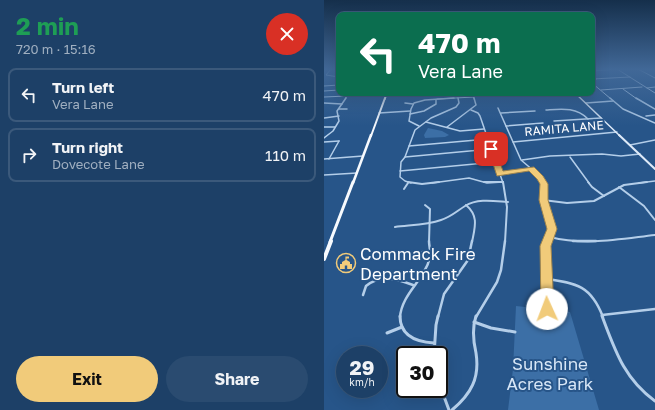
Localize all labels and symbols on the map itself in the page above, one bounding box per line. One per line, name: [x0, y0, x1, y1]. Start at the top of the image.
street label: RAMITA LANE: [524, 117, 604, 139]
pin: [474, 132, 508, 166]
place label: Commack Fire Department: [360, 243, 476, 284]
public building icon: Commack Fire Department: [335, 252, 357, 274]
position arrow: [526, 288, 568, 330]
speed limit sign: 30: [396, 346, 448, 398]
park label: Sunshine Acres Park: [507, 353, 594, 394]

